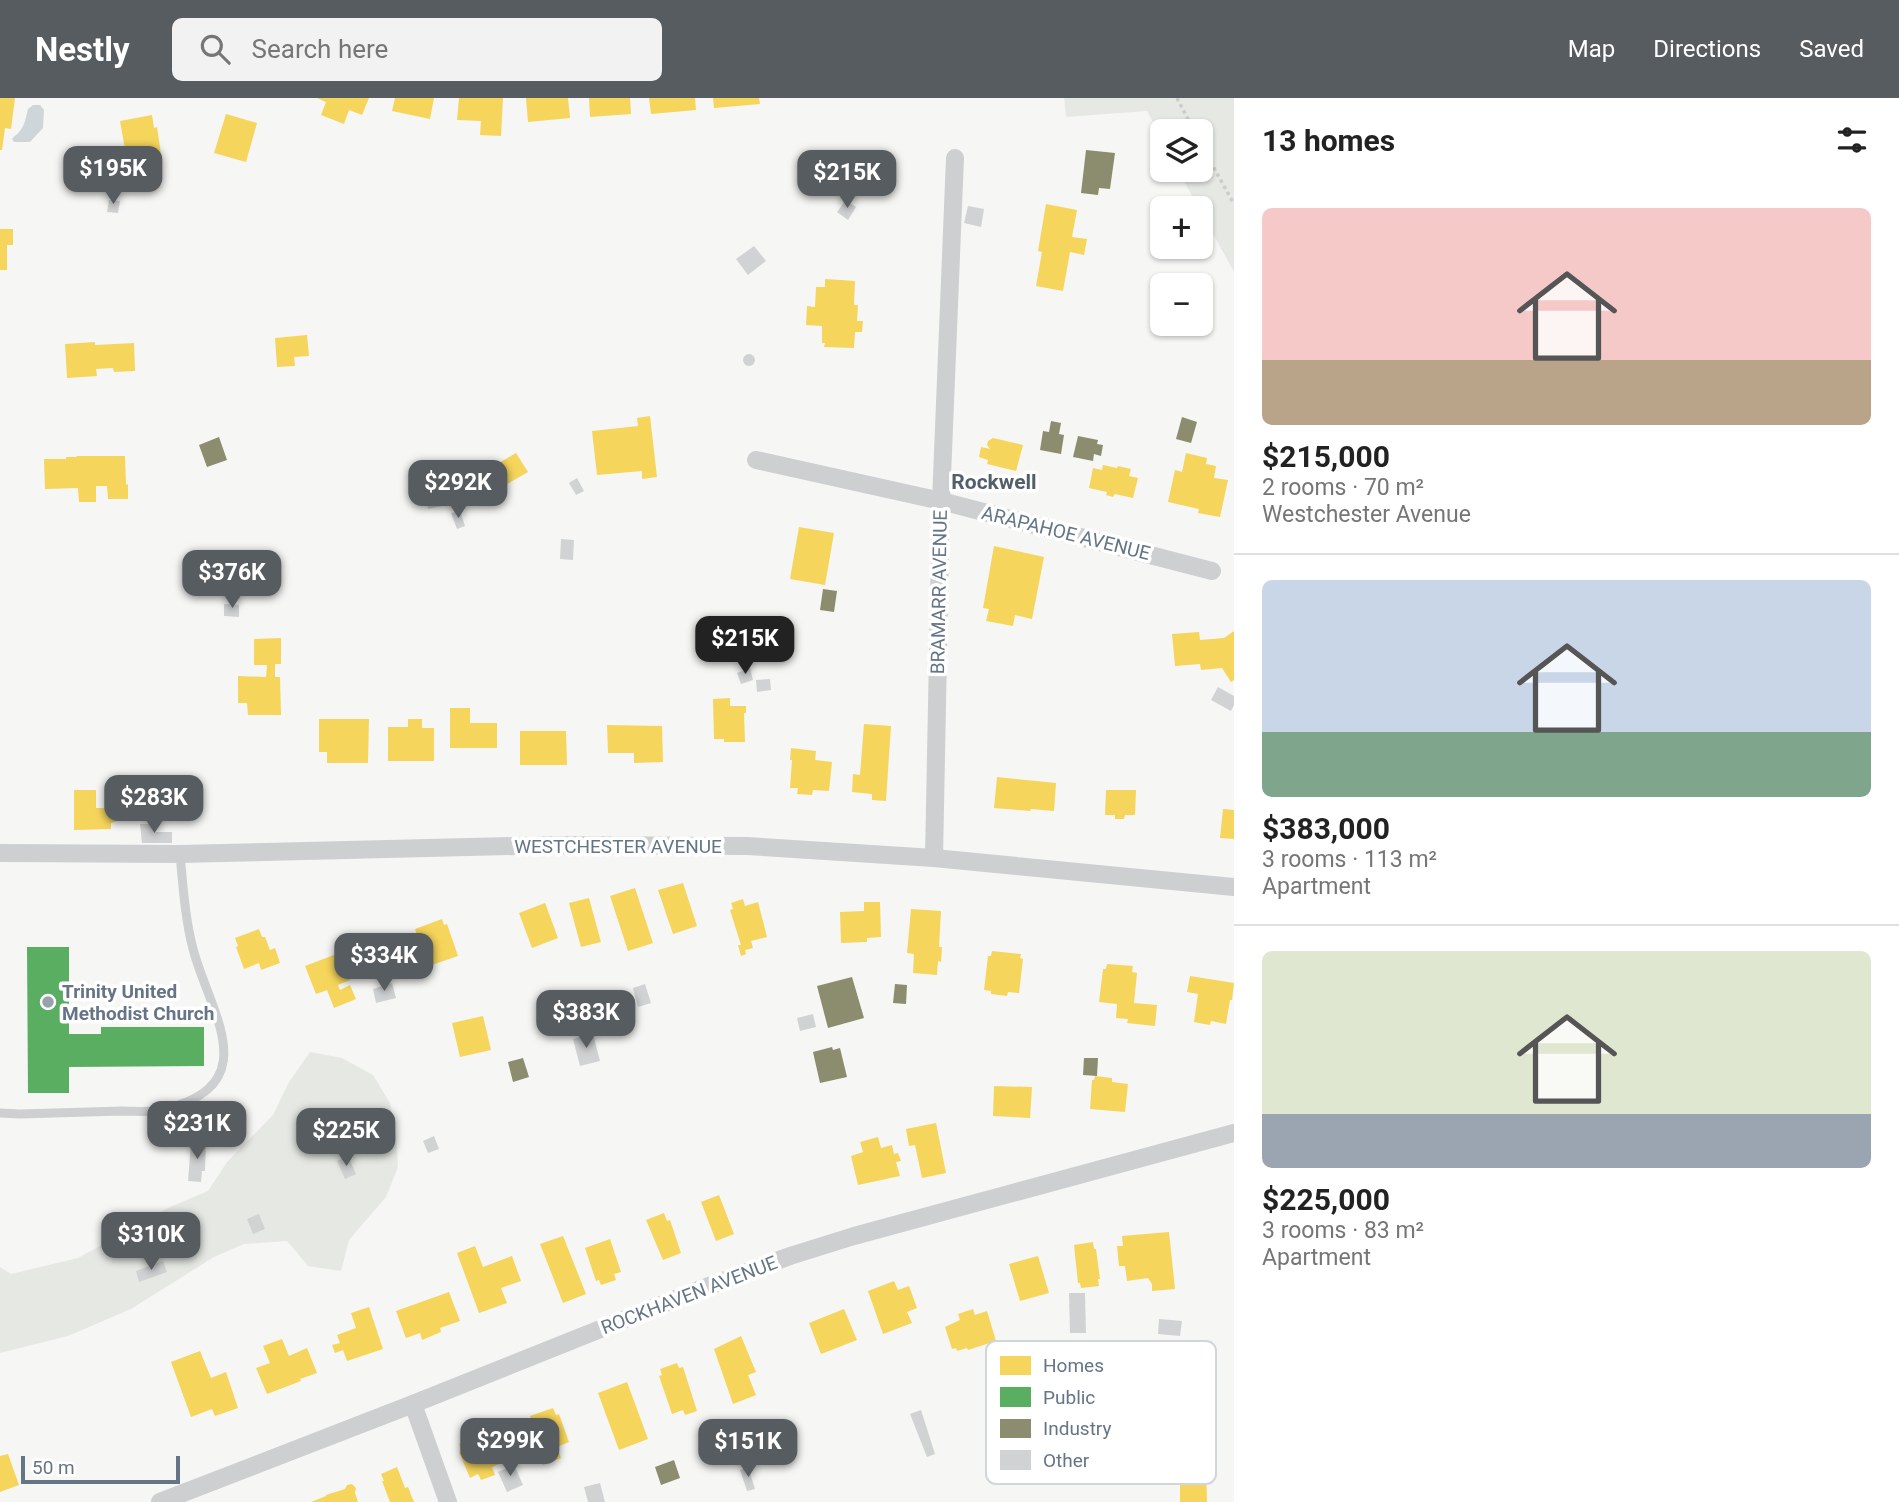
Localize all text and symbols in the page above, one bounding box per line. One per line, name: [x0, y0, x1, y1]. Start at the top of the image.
search box: [172, 18, 662, 81]
text: Nestly: [35, 30, 130, 69]
icon: search: [196, 30, 234, 68]
text: Search here: [252, 34, 388, 64]
text: Map: [1568, 35, 1615, 63]
text: Directions: [1653, 35, 1761, 63]
text: Saved: [1799, 35, 1864, 63]
map controls: [1150, 119, 1213, 336]
button: layers: [1150, 119, 1213, 182]
icon: filters: [1833, 121, 1871, 159]
text: 13 homes: [1262, 123, 1395, 158]
pin: $195K: [64, 146, 162, 206]
pin: $215K: [798, 150, 896, 210]
text: $195K: [79, 155, 147, 182]
text: $215K: [813, 159, 881, 186]
button: +: [1150, 196, 1213, 259]
icon: home: [1504, 253, 1630, 379]
button: −: [1150, 273, 1213, 336]
text: $215,000: [1262, 439, 1390, 474]
pin: $292K: [409, 460, 507, 520]
text: $292K: [424, 469, 492, 496]
district label: Rockwell: [951, 470, 1037, 494]
text: 2 rooms · 70 m²: [1262, 474, 1424, 501]
street label: ARAPAHOE AVENUE: [979, 501, 1153, 565]
text: Westchester Avenue: [1262, 501, 1471, 528]
street label: BRAMARR AVENUE: [926, 509, 952, 674]
pin: $376K: [183, 550, 281, 610]
text: $376K: [198, 559, 266, 586]
pin: $215K: [696, 616, 794, 676]
text: $215K: [711, 625, 779, 652]
icon: home: [1504, 625, 1630, 751]
pin: $283K: [105, 776, 203, 835]
text: $283K: [120, 784, 188, 811]
text: $383,000: [1262, 811, 1390, 846]
street label: WESTCHESTER AVENUE: [514, 835, 722, 858]
text: 3 rooms · 113 m²: [1262, 846, 1437, 873]
text: Apartment: [1262, 873, 1371, 900]
pin: $334K: [335, 934, 433, 993]
text: $334K: [350, 942, 418, 969]
place label: Trinity United Methodist Church: [62, 980, 214, 1025]
pin: $383K: [537, 990, 635, 1050]
marker: Trinity United Methodist Church: [40, 994, 56, 1010]
icon: home: [1504, 996, 1630, 1122]
text: $383K: [552, 999, 620, 1026]
pin: $231K: [148, 1102, 246, 1161]
pin: $225K: [297, 1108, 395, 1168]
text: $231K: [163, 1110, 231, 1137]
text: $225K: [312, 1117, 380, 1144]
text: $225,000: [1262, 1182, 1390, 1217]
pin: $310K: [102, 1212, 200, 1272]
text: 3 rooms · 83 m²: [1262, 1217, 1424, 1244]
text: $310K: [117, 1221, 185, 1248]
text: Apartment: [1262, 1244, 1371, 1271]
street label: ROCKHAVEN AVENUE: [598, 1251, 780, 1339]
legend: [986, 1341, 1216, 1484]
text: Homes: [1043, 1354, 1104, 1377]
text: Public: [1043, 1386, 1095, 1409]
text: Industry: [1043, 1417, 1111, 1440]
pin: $299K: [461, 1418, 559, 1478]
pin: $151K: [699, 1420, 797, 1479]
text: $299K: [476, 1427, 544, 1454]
text: $151K: [714, 1428, 782, 1455]
text: Other: [1043, 1449, 1090, 1472]
scale bar: [21, 1453, 180, 1485]
text: 50 m: [32, 1456, 75, 1479]

